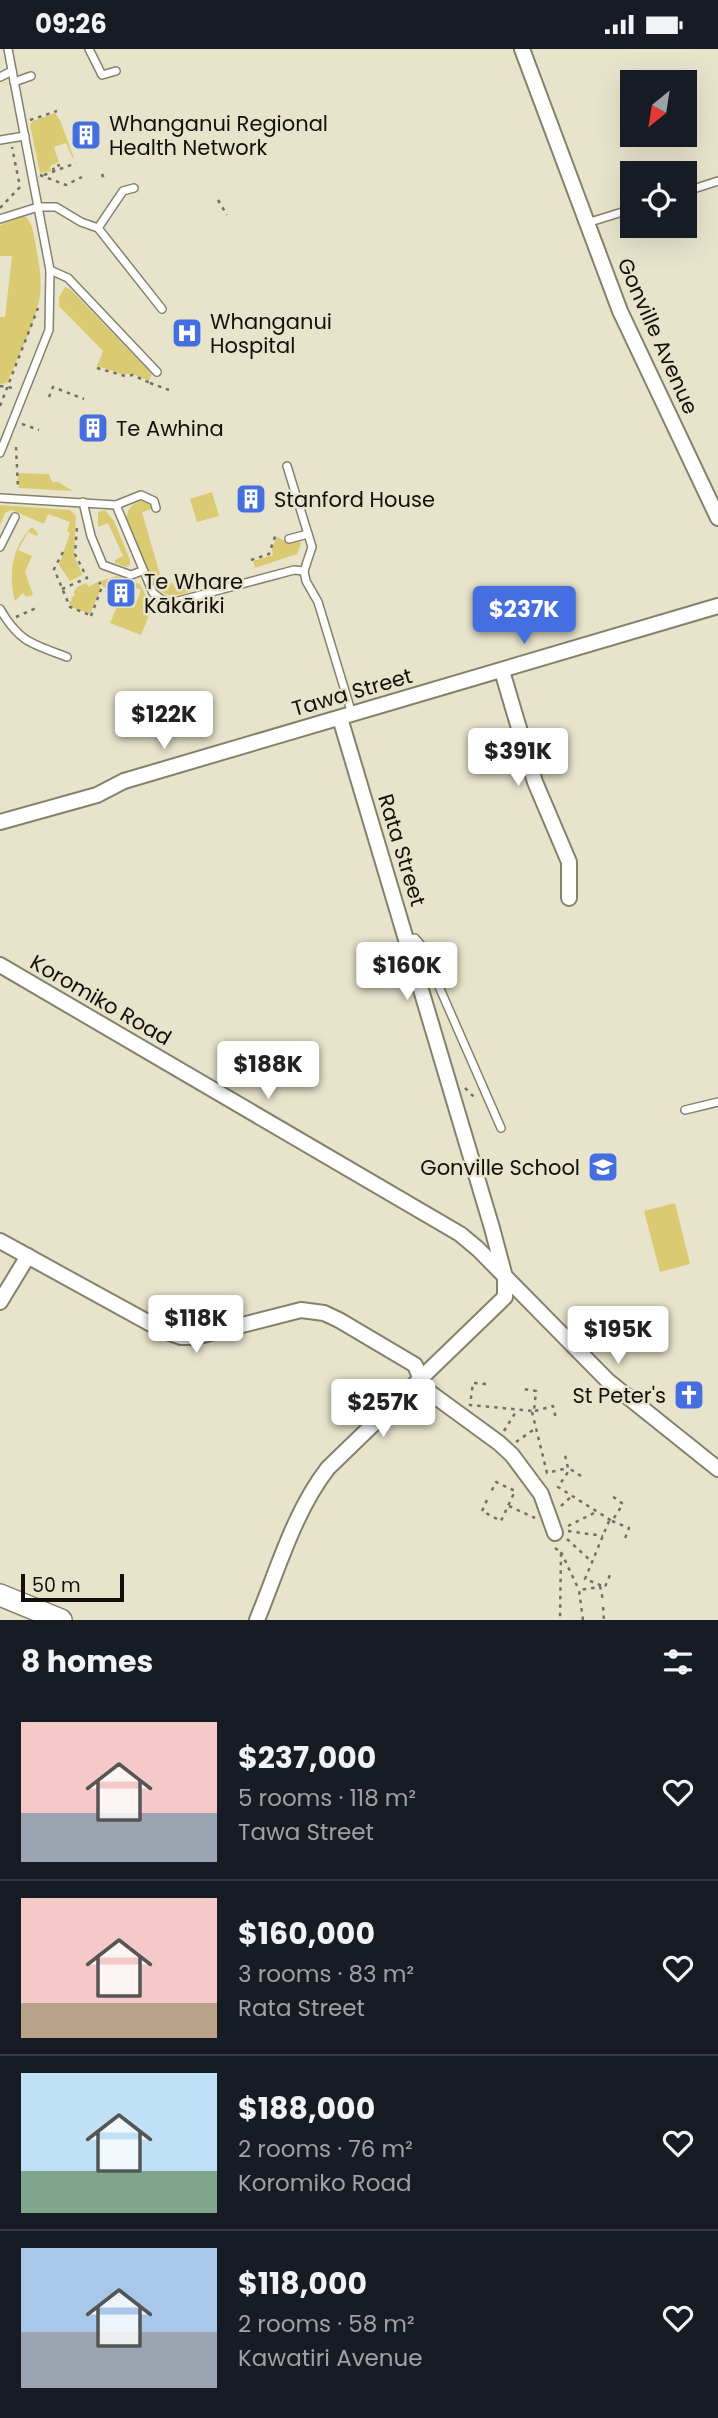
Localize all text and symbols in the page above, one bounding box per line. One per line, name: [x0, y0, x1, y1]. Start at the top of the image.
text: 09:26: [35, 6, 107, 42]
north arrow: [620, 70, 696, 147]
map controls: [620, 70, 697, 238]
place label: Whanganui Regional Health Network: [109, 109, 328, 162]
building icon: Whanganui Regional Health Network: [69, 118, 103, 152]
button: locate: [620, 161, 697, 238]
street label: Gonville Avenue: [611, 253, 705, 419]
place label: Whanganui Hospital: [210, 307, 332, 360]
hospital icon: Whanganui Hospital: [170, 316, 204, 350]
building icon: Te Awhina: [76, 411, 110, 445]
place label: Te Awhina: [116, 414, 224, 443]
building icon: Stanford House: [234, 482, 268, 516]
place label: Stanford House: [274, 485, 435, 514]
place label: Te Whare Kākāriki: [144, 567, 243, 620]
building icon: Te Whare Kākāriki: [104, 576, 138, 610]
pin: $237K: [475, 587, 573, 646]
text: $237K: [489, 593, 559, 625]
street label: Tawa Street: [288, 661, 416, 723]
pin: $122K: [115, 691, 213, 751]
text: $122K: [131, 698, 197, 730]
pin: $391K: [469, 729, 567, 788]
text: $391K: [484, 735, 552, 767]
street label: Rata Street: [371, 790, 433, 910]
pin: $160K: [358, 943, 456, 1002]
street label: Koromiko Road: [25, 948, 177, 1052]
text: $160K: [372, 949, 442, 981]
pin: $188K: [219, 1041, 317, 1101]
text: $188K: [233, 1048, 303, 1080]
school or university icon: Gonville School: [586, 1150, 620, 1184]
place label: Gonville School: [420, 1153, 580, 1182]
pin: $118K: [147, 1295, 245, 1355]
text: $118K: [164, 1302, 228, 1334]
pin: $195K: [569, 1307, 667, 1366]
text: $195K: [584, 1313, 652, 1345]
church icon: St Peter's: [672, 1378, 706, 1412]
pin: $257K: [334, 1379, 432, 1439]
place label: St Peter's: [572, 1381, 666, 1410]
text: $257K: [347, 1386, 419, 1418]
scale bar: [21, 1571, 124, 1603]
text: 50 m: [32, 1572, 81, 1599]
text: 8 homes: [21, 1640, 153, 1683]
icon: filters: [659, 1643, 697, 1681]
text: $237,000: [238, 1736, 376, 1779]
icon: home: [77, 1750, 161, 1834]
icon: heart: [659, 1773, 697, 1811]
text: 5 rooms · 118 m²: [238, 1782, 416, 1814]
text: Tawa Street: [238, 1816, 374, 1848]
text: $160,000: [238, 1912, 375, 1955]
icon: home: [77, 1926, 161, 2010]
icon: heart: [659, 1949, 697, 1987]
text: 3 rooms · 83 m²: [238, 1958, 414, 1990]
text: Rata Street: [238, 1992, 365, 2024]
text: $188,000: [238, 2087, 375, 2130]
icon: home: [77, 2101, 161, 2185]
icon: heart: [659, 2124, 697, 2162]
text: 2 rooms · 76 m²: [238, 2133, 413, 2165]
text: Koromiko Road: [238, 2167, 412, 2199]
text: $118,000: [238, 2262, 367, 2305]
icon: home: [77, 2276, 161, 2360]
icon: heart: [659, 2299, 697, 2337]
text: 2 rooms · 58 m²: [238, 2308, 415, 2340]
text: Kawatiri Avenue: [238, 2342, 423, 2374]

